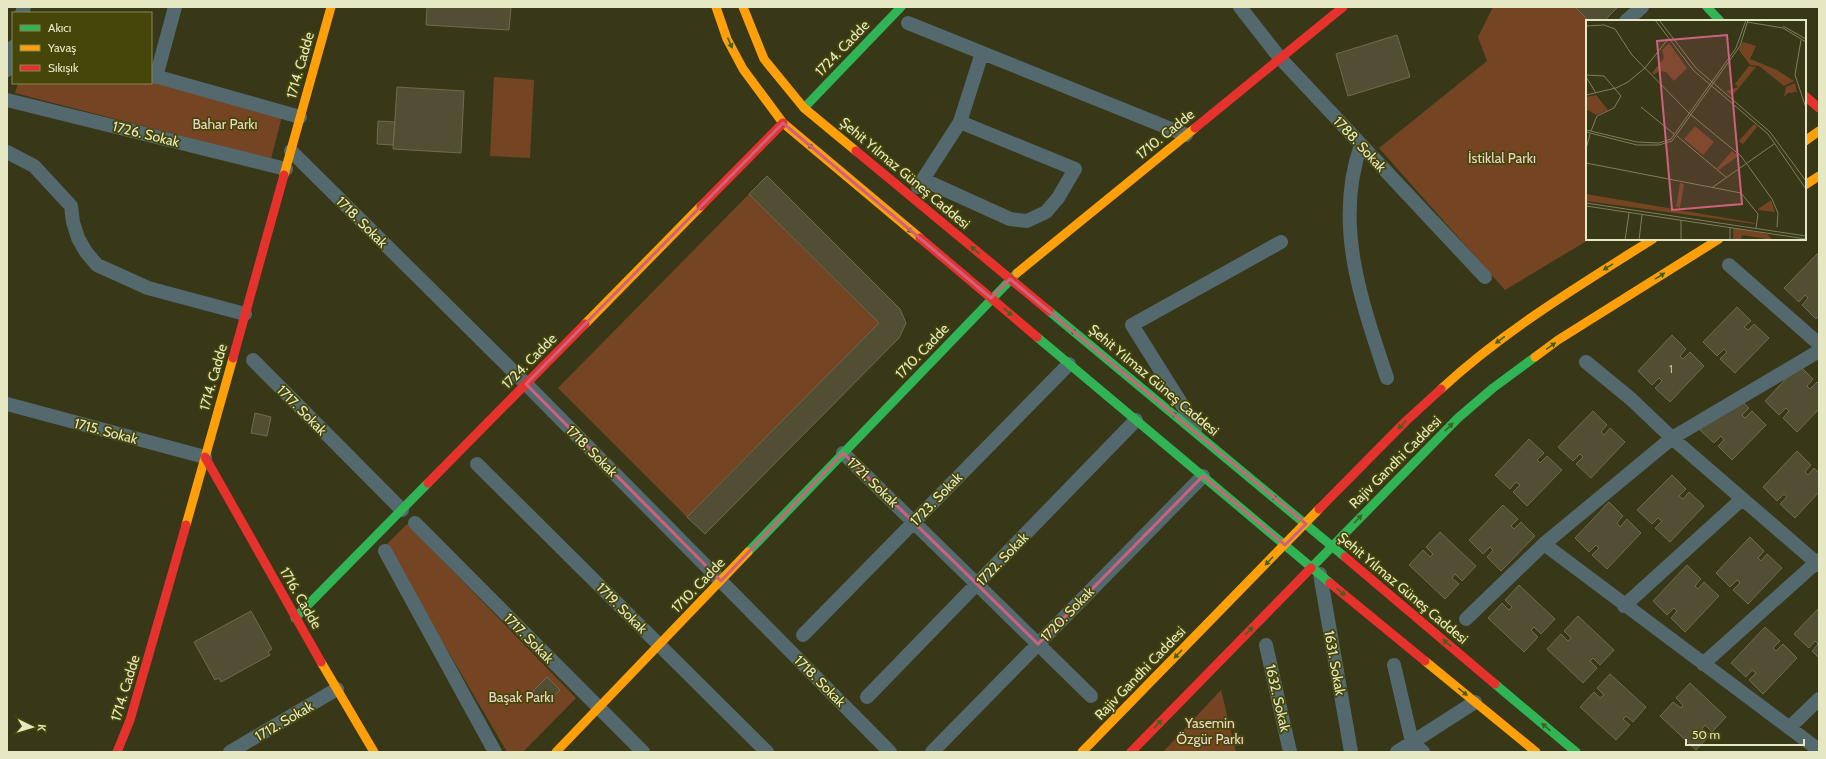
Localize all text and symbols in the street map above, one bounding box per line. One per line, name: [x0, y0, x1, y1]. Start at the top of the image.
legend: [12, 12, 152, 84]
street label: 1724. Cadde: [811, 16, 873, 80]
text: Akıcı: [48, 20, 71, 35]
inset map: [1586, 20, 1806, 240]
street label: 1714. Cadde: [282, 30, 318, 100]
one-way arrow: [727, 38, 733, 49]
text: Yavaş: [47, 40, 76, 55]
text: Sıkışık: [48, 60, 79, 75]
street label: 1710. Cadde: [1132, 105, 1198, 163]
street label: 1788. Sokak: [1330, 112, 1391, 176]
street label: Şehit Yılmaz Güneş Caddesi: [836, 113, 974, 233]
park label: Bahar Parkı: [192, 115, 258, 133]
street label: 1726. Sokak: [111, 117, 182, 151]
one-way arrow: [803, 140, 814, 149]
park label: İstiklal Parkı: [1468, 149, 1536, 167]
street label: 1718. Sokak: [332, 192, 392, 252]
one-way arrow: [903, 224, 914, 233]
one-way arrow: [970, 245, 981, 254]
one-way arrow: [1602, 264, 1614, 271]
one-way arrow: [1655, 272, 1665, 280]
one-way arrow: [1002, 308, 1013, 317]
street label: 1710. Cadde: [891, 320, 953, 382]
street label: Şehit Yılmaz Güneş Caddesi: [1085, 320, 1223, 440]
one-way arrow: [1070, 328, 1081, 337]
street label: 1724. Cadde: [498, 330, 560, 392]
one-way arrow: [1495, 336, 1505, 344]
street label: 1714. Cadde: [195, 342, 231, 412]
one-way arrow: [1545, 342, 1556, 350]
house number: 1: [1669, 361, 1673, 376]
street label: 1717. Sokak: [273, 381, 331, 439]
one-way arrow: [1170, 411, 1181, 420]
street label: Rajiv Gandhi Caddesi: [1345, 412, 1445, 512]
street label: 1715. Sokak: [72, 414, 140, 448]
one-way arrow: [1397, 420, 1407, 430]
street label: 1718. Sokak: [562, 421, 622, 481]
one-way arrow: [1444, 422, 1454, 432]
street label: 1721. Sokak: [843, 453, 903, 511]
street label: 1723. Sokak: [906, 468, 966, 530]
one-way arrow: [1270, 494, 1281, 503]
one-way arrow: [1353, 514, 1363, 524]
street label: 1722. Sokak: [972, 528, 1032, 590]
street label: Şehit Yılmaz Güneş Caddesi: [1334, 528, 1472, 648]
street label: 1710. Cadde: [667, 554, 729, 616]
one-way arrow: [1264, 556, 1274, 566]
street label: 1716. Cadde: [276, 564, 326, 632]
street label: 1719. Sokak: [593, 579, 652, 638]
street label: 1720. Sokak: [1036, 582, 1098, 645]
one-way arrow: [1336, 588, 1346, 596]
street label: 1717. Sokak: [500, 609, 558, 667]
street label: Rajiv Gandhi Caddesi: [1091, 622, 1189, 724]
one-way arrow: [1244, 626, 1254, 636]
street label: 1631. Sokak: [1320, 629, 1350, 698]
one-way arrow: [1442, 639, 1452, 648]
one-way arrow: [1173, 649, 1183, 659]
street label: 1718. Sokak: [790, 651, 850, 711]
street label: 1714. Cadde: [106, 653, 144, 723]
street label: 1632. Sokak: [1262, 663, 1295, 734]
park label: Başak Parkı: [488, 688, 554, 706]
one-way arrow: [1458, 688, 1468, 697]
street label: 1712. Sokak: [252, 697, 317, 745]
north arrow: [12, 707, 52, 747]
park label: Yasemin Özgür Parkı: [1176, 714, 1244, 748]
one-way arrow: [1153, 719, 1163, 729]
scale bar: [1686, 721, 1804, 747]
one-way arrow: [1541, 722, 1552, 731]
text: K: [35, 724, 49, 732]
text: 50 m: [1692, 727, 1720, 742]

